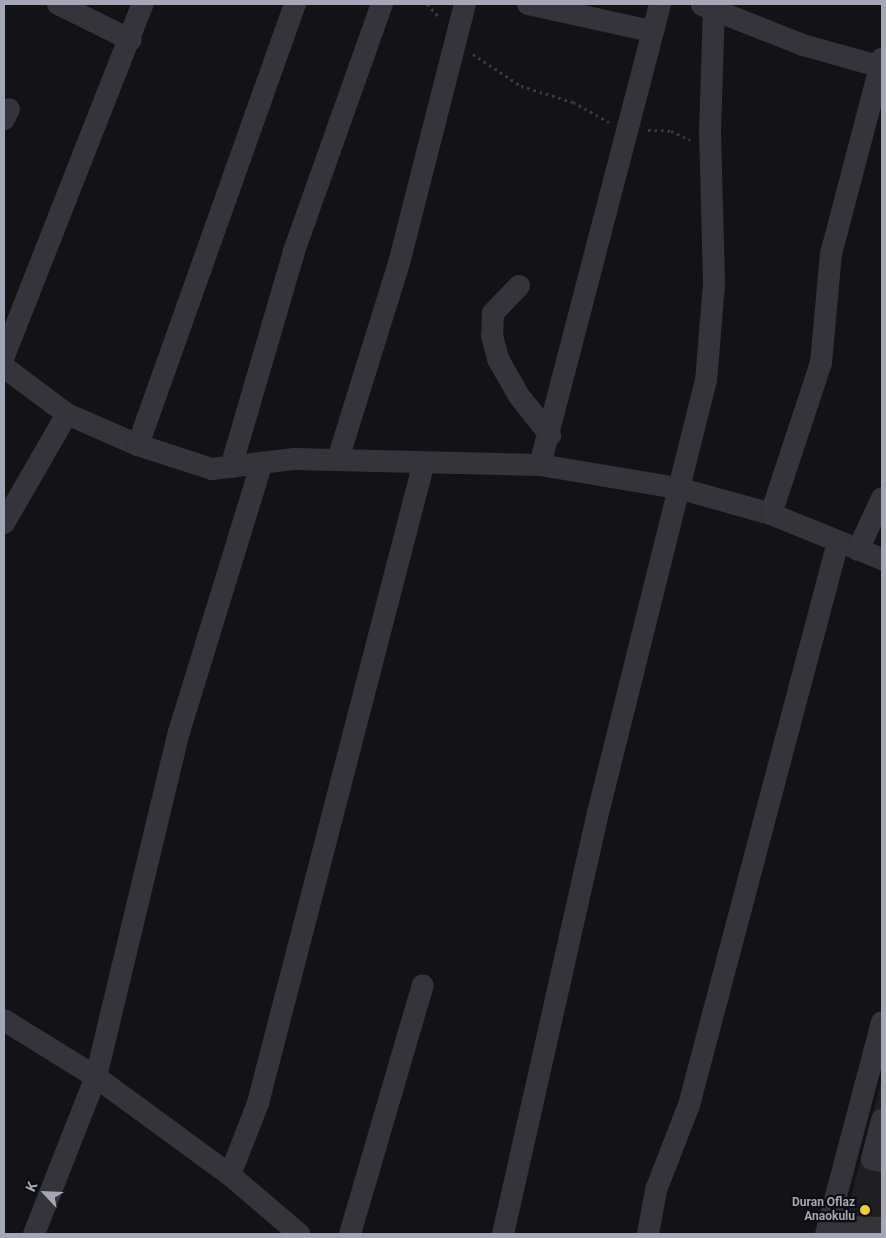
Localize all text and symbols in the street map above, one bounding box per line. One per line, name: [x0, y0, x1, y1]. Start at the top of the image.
north arrow: [20, 1168, 70, 1218]
text: K: [22, 1179, 41, 1194]
place label: Duran Oflaz Anaokulu: [792, 1196, 855, 1224]
marker: Duran Oflaz Anaokulu: [859, 1204, 871, 1216]

